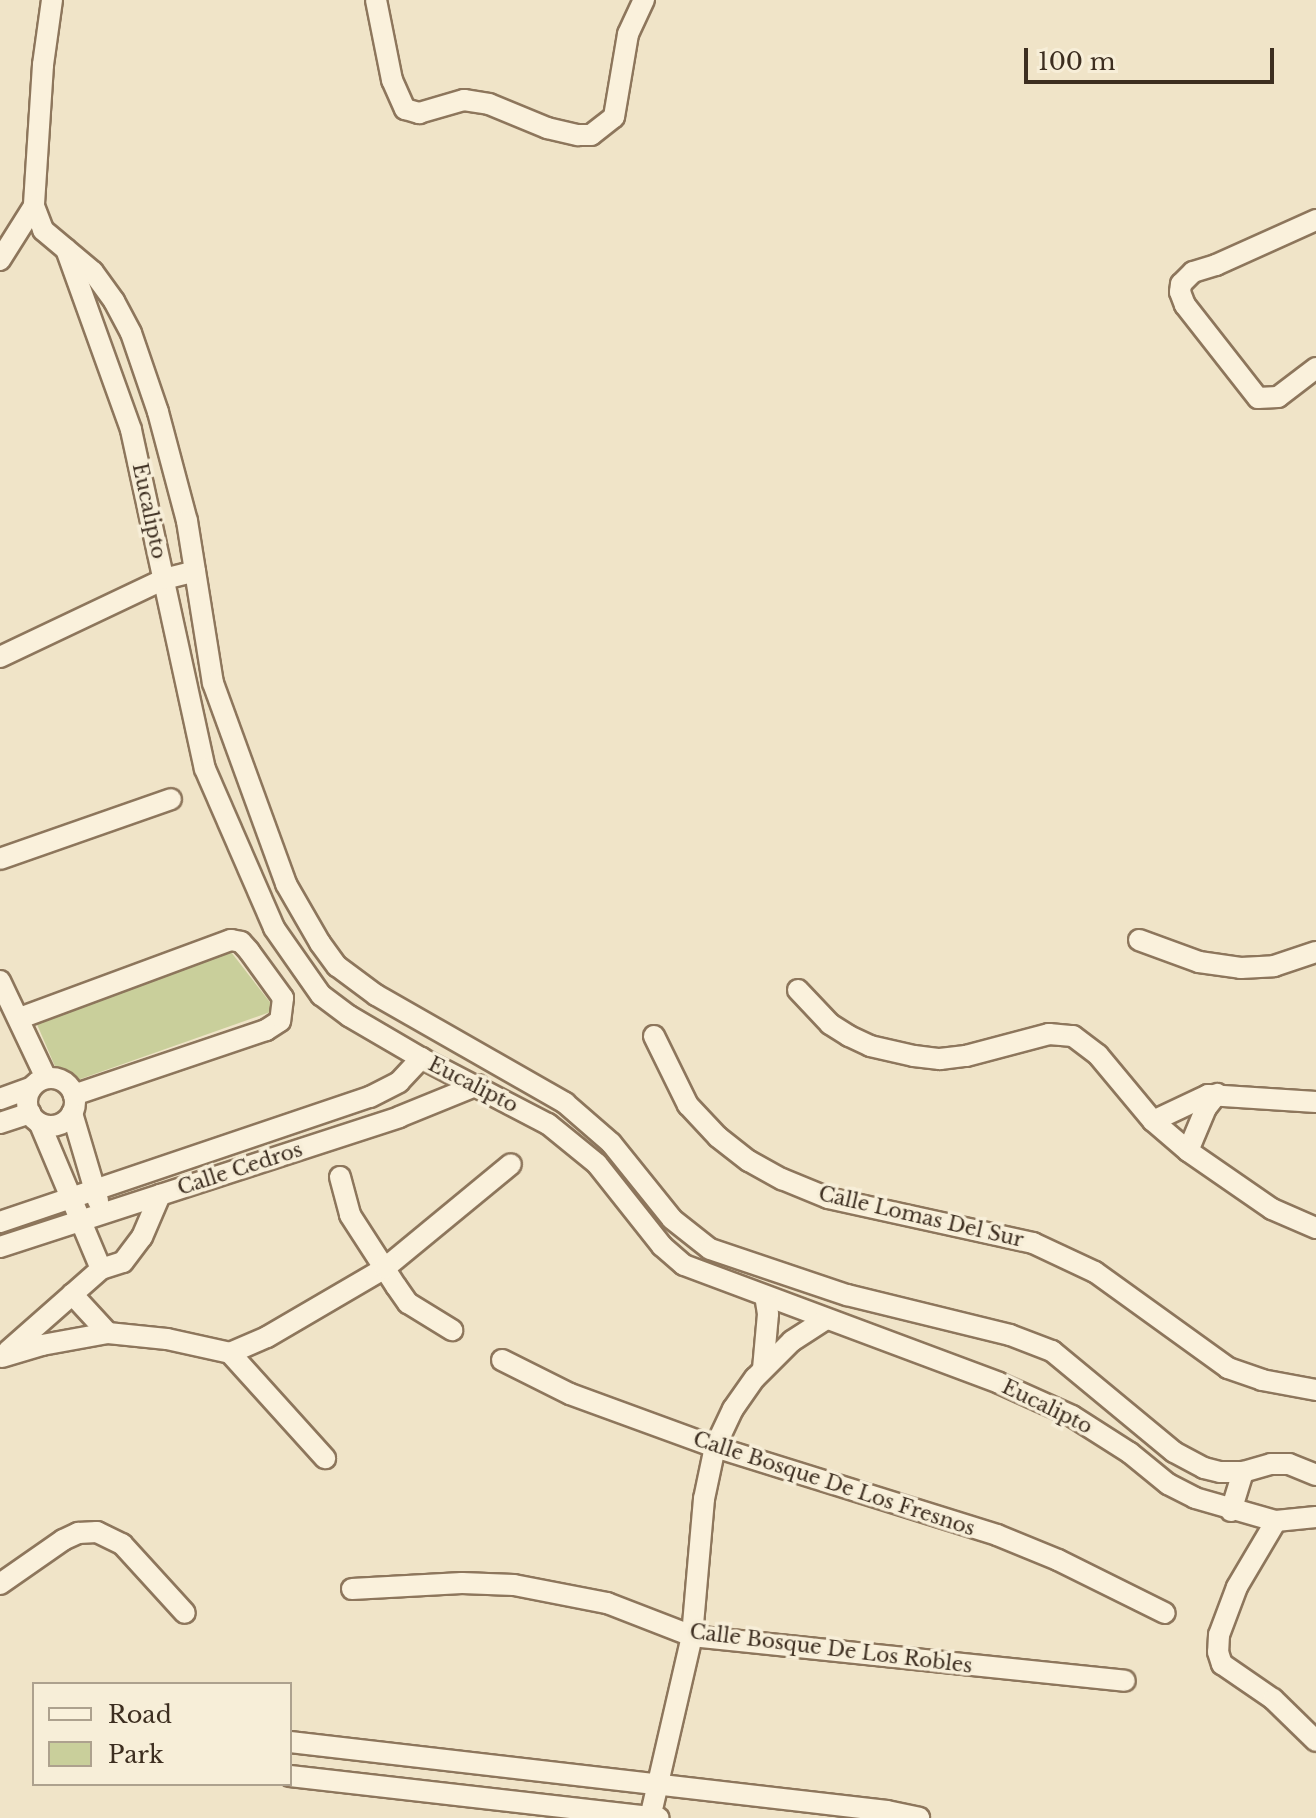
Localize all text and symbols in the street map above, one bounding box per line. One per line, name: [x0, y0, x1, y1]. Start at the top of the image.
scale bar: [1028, 32, 1278, 82]
text: 100 m: [1038, 47, 1116, 76]
street label: Eucalipto: [127, 461, 171, 561]
street label: Eucalipto: [424, 1052, 522, 1118]
street label: Calle Cedros: [175, 1138, 305, 1200]
street label: Calle Lomas Del Sur: [816, 1182, 1026, 1252]
street label: Eucalipto: [998, 1375, 1096, 1439]
street label: Calle Bosque De Los Fresnos: [690, 1427, 978, 1541]
street label: Calle Bosque De Los Robles: [688, 1620, 974, 1678]
legend: [32, 1682, 292, 1786]
text: Road: [108, 1700, 172, 1729]
text: Park: [108, 1740, 164, 1769]

